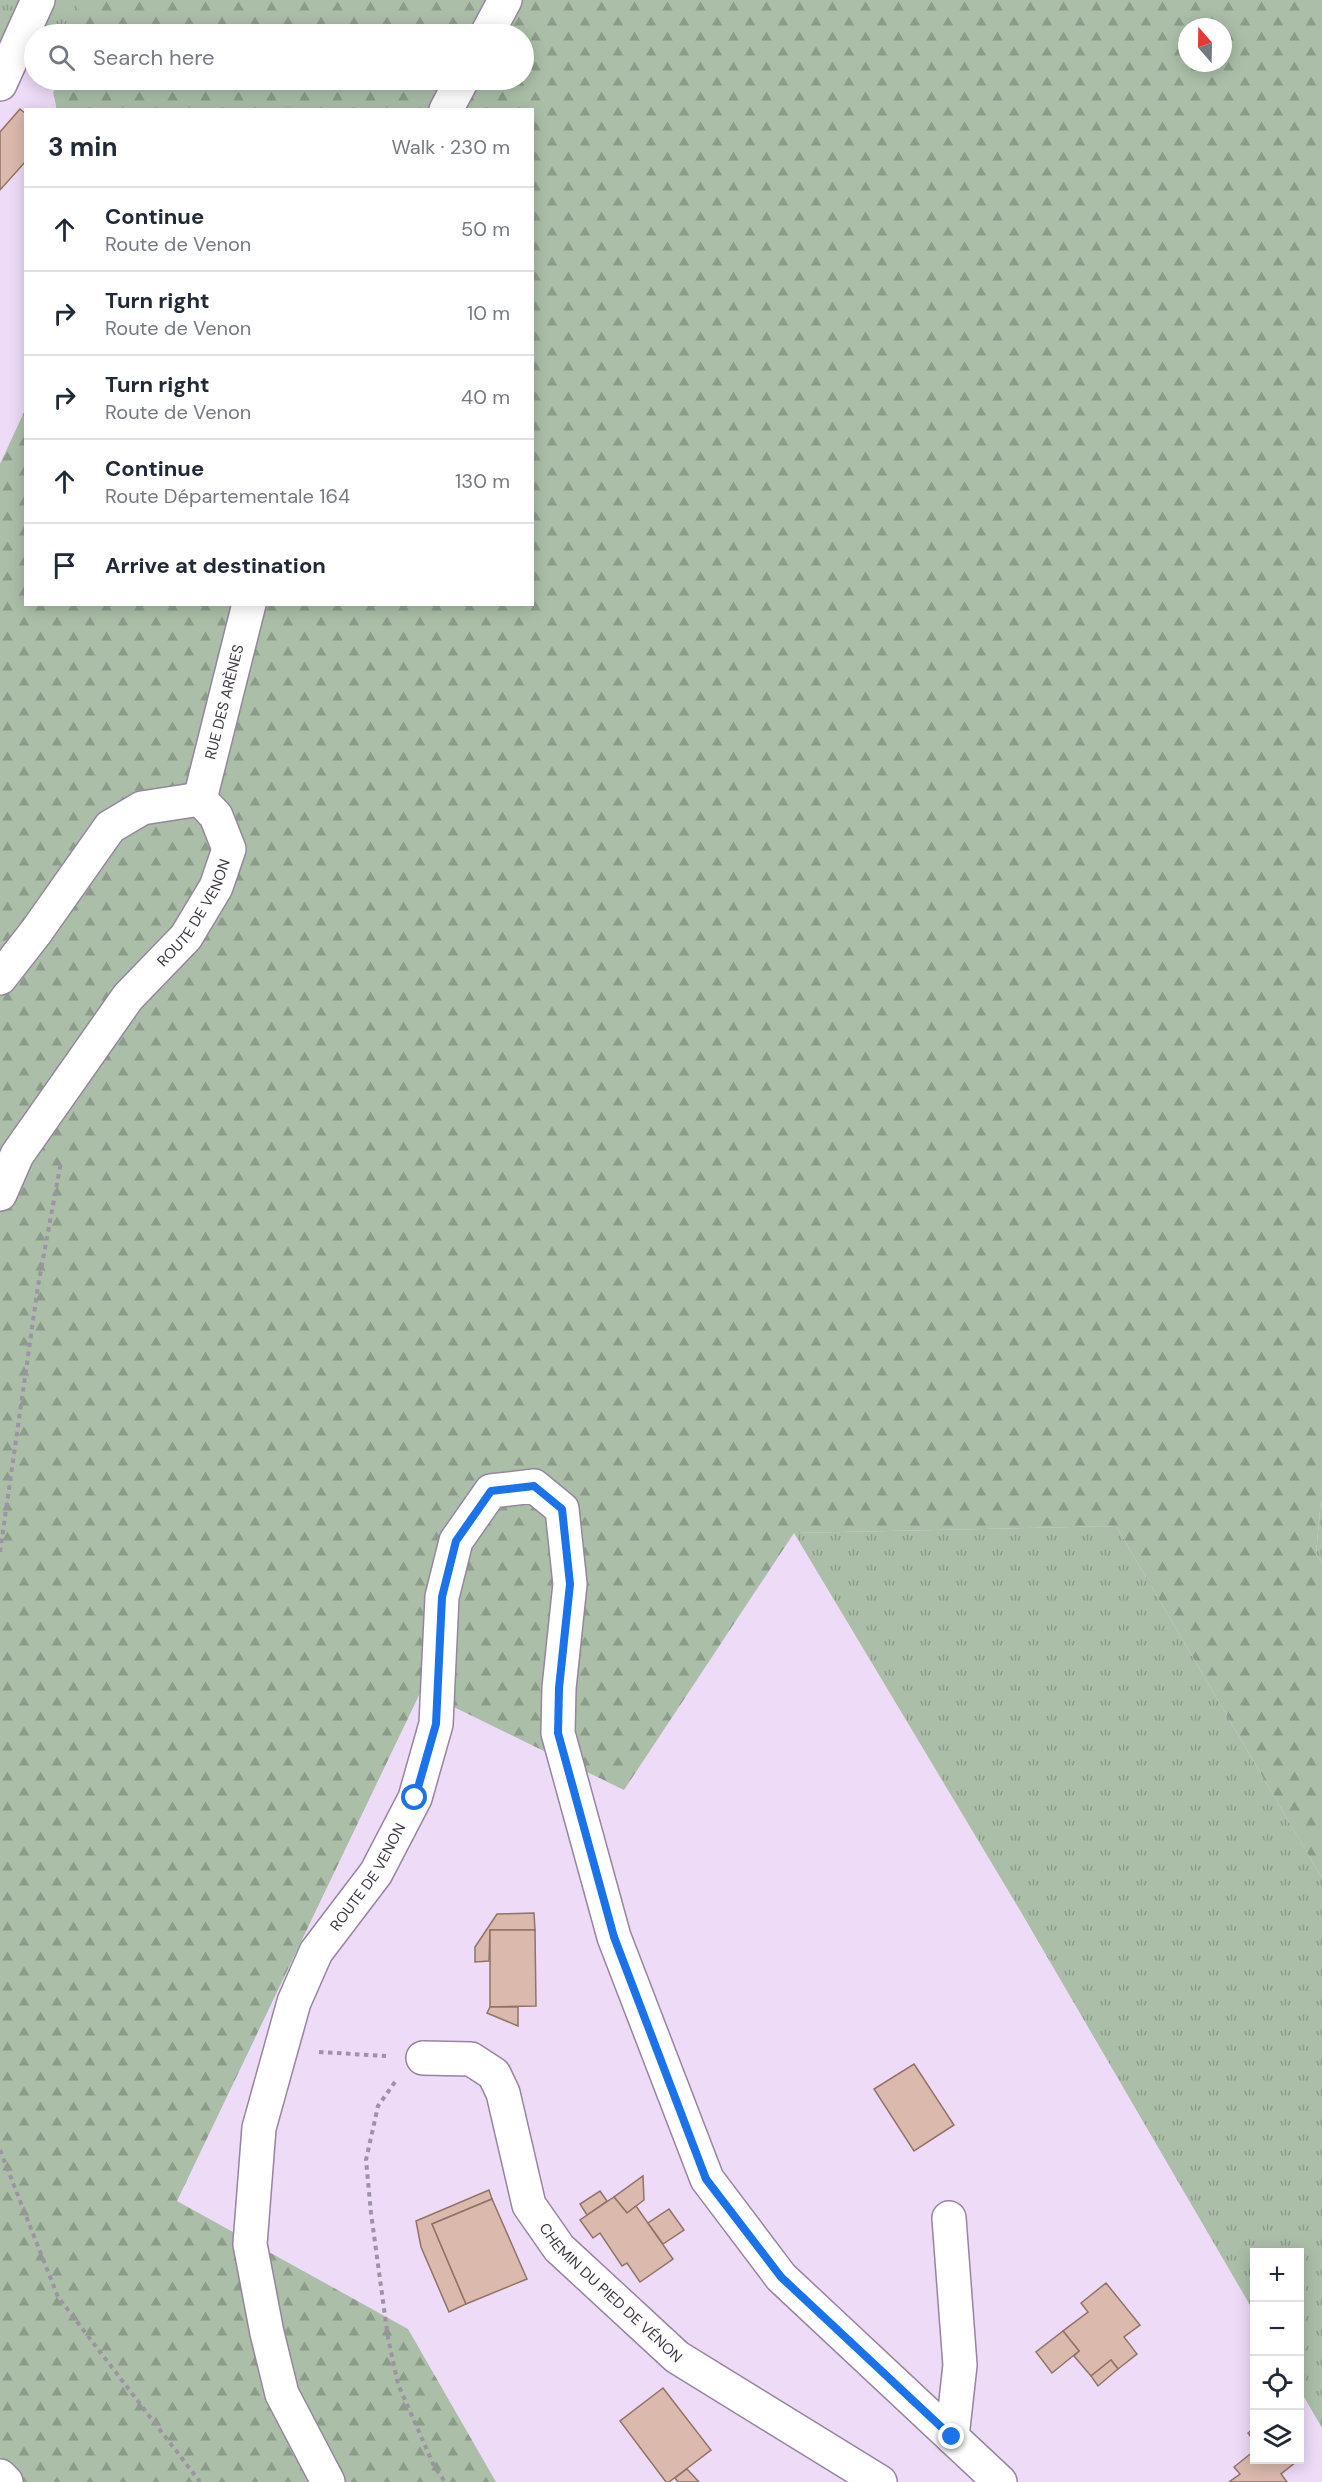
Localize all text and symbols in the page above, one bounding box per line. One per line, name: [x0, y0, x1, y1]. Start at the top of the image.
north arrow: [1178, 18, 1232, 72]
search box: [24, 24, 534, 90]
icon: search: [45, 41, 78, 74]
text: Search here: [93, 43, 214, 72]
text: 3 min: [48, 130, 117, 164]
text: Walk · 230 m: [391, 134, 510, 160]
text: Continue: [105, 202, 204, 231]
icon: ahead: [48, 213, 81, 246]
text: 50 m: [461, 216, 510, 242]
text: Route de Venon: [105, 231, 251, 257]
text: Turn right: [105, 286, 210, 315]
icon: right: [48, 297, 81, 330]
text: 10 m: [467, 300, 510, 326]
text: Route de Venon: [105, 315, 251, 341]
text: Turn right: [105, 370, 210, 399]
icon: right: [48, 381, 81, 414]
text: 40 m: [461, 384, 510, 410]
text: Route de Venon: [105, 399, 251, 425]
text: Continue: [105, 454, 204, 483]
icon: ahead: [48, 465, 81, 498]
text: 130 m: [455, 468, 510, 494]
text: Route Départementale 164: [105, 483, 350, 509]
icon: arrive: [48, 549, 81, 582]
text: Arrive at destination: [105, 551, 326, 580]
street label: RUE DES ARÈNES: [200, 642, 248, 762]
street label: ROUTE DE VENON: [153, 856, 235, 971]
route start: [401, 1784, 427, 1810]
street label: ROUTE DE VENON: [326, 1820, 410, 1935]
street label: CHEMIN DU PIED DE VÉNON: [535, 2219, 687, 2367]
map controls: [1250, 2248, 1304, 2464]
button: +: [1250, 2248, 1304, 2302]
button: −: [1250, 2302, 1304, 2356]
button: locate: [1250, 2356, 1304, 2410]
button: layers: [1250, 2410, 1304, 2464]
route end: [938, 2423, 964, 2449]

